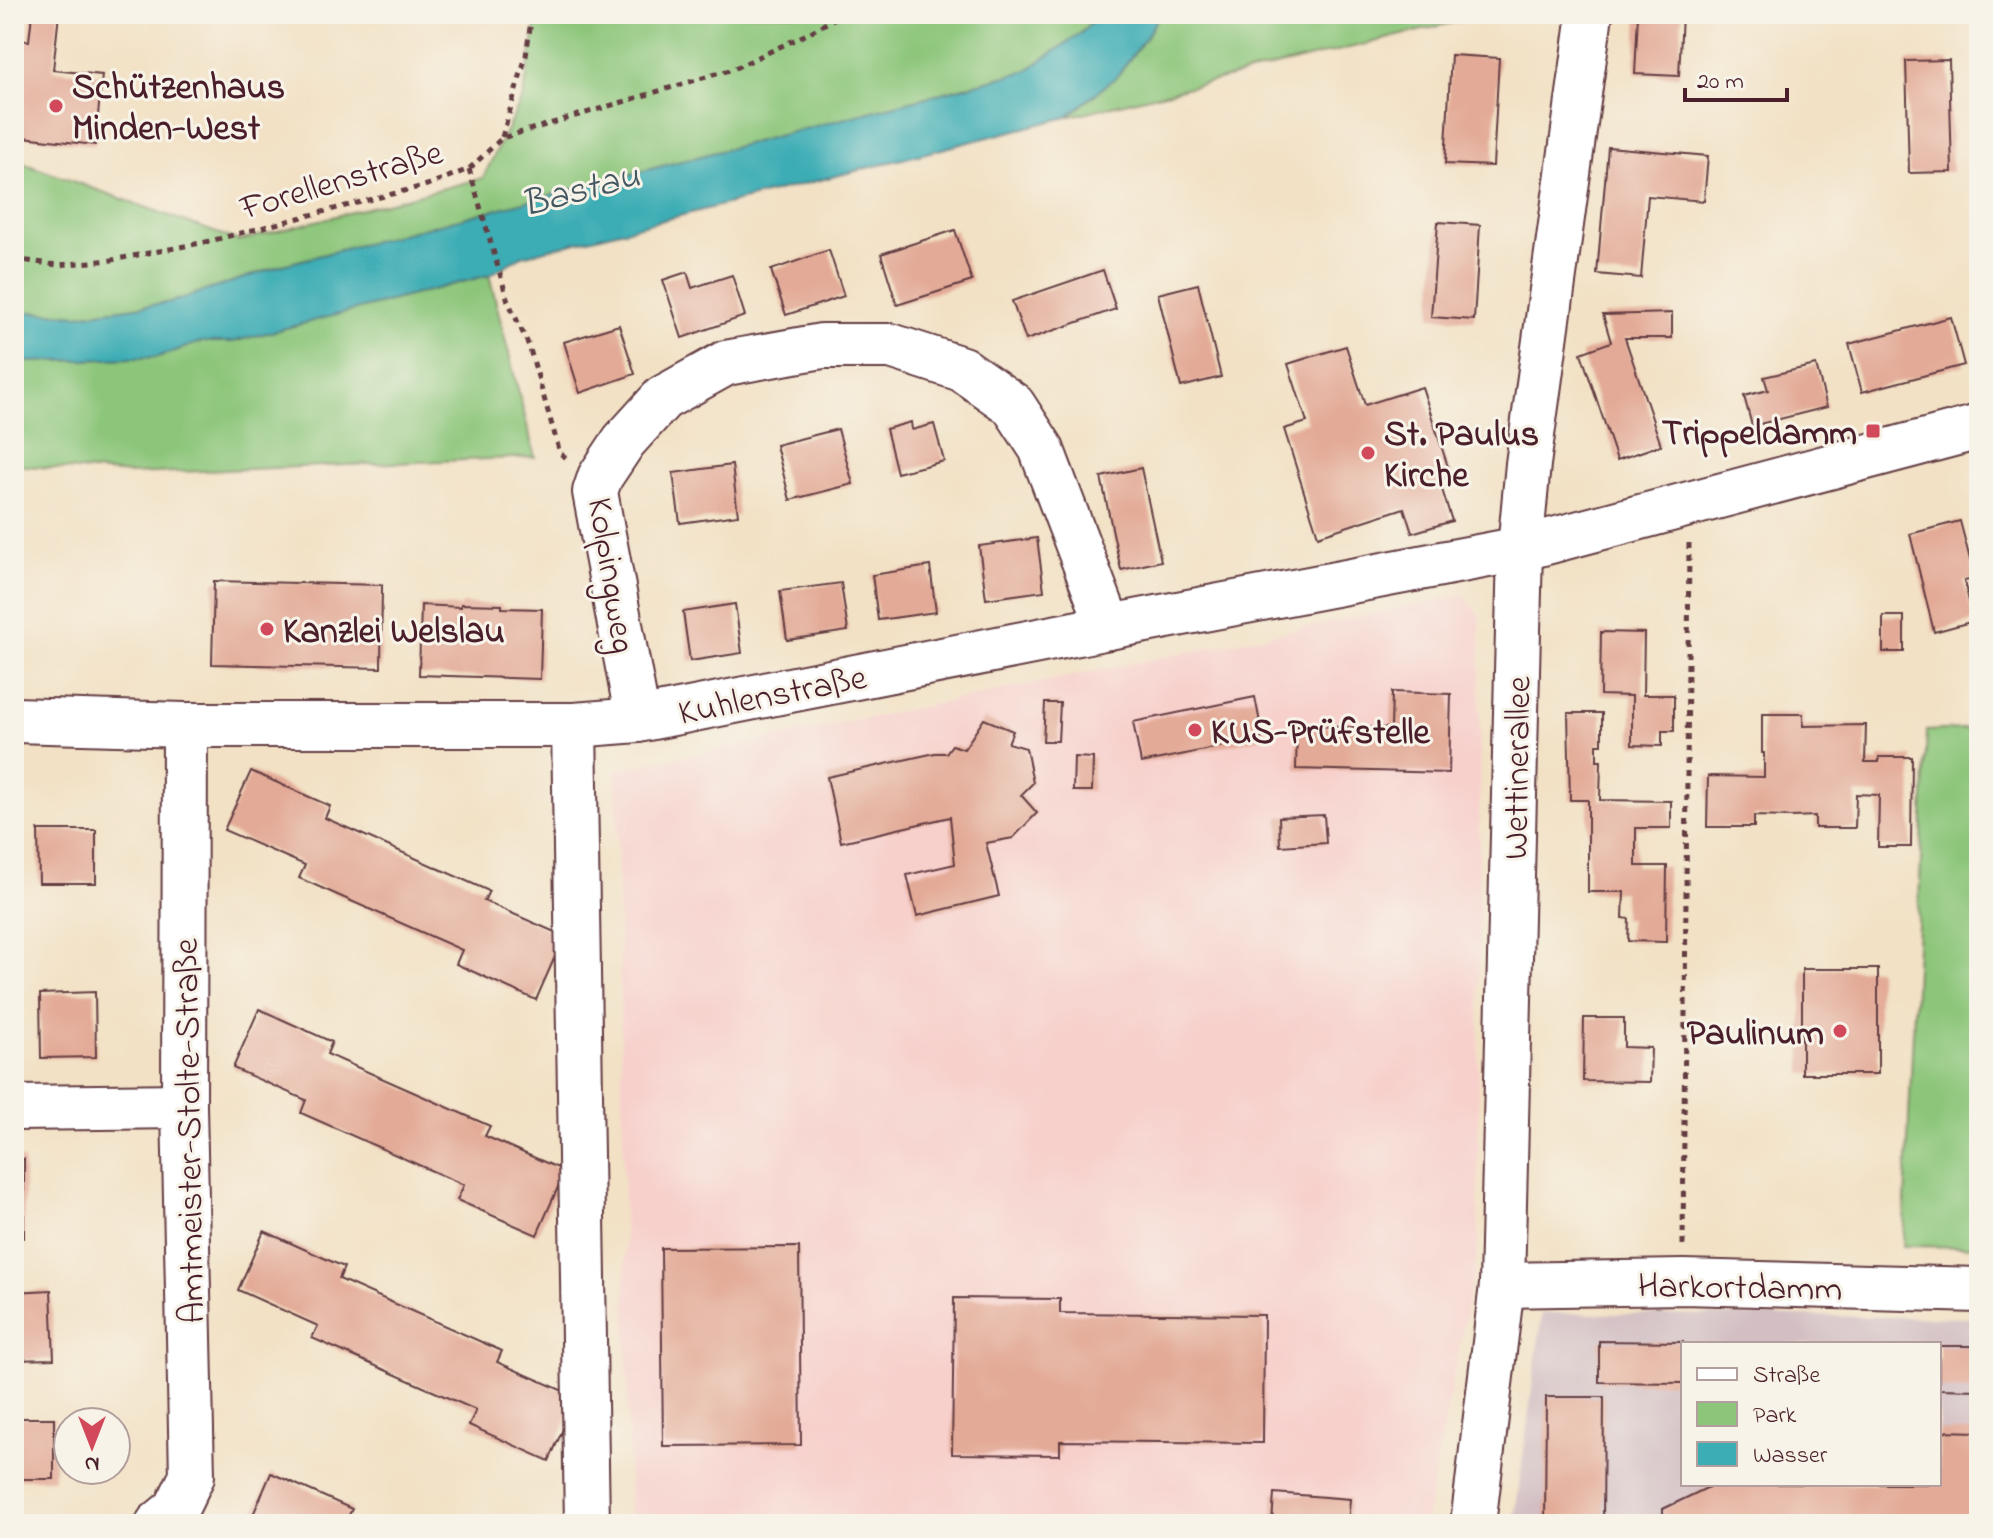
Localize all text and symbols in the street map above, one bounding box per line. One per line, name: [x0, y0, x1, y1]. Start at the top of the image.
scale bar: [1685, 52, 1787, 102]
place label: Schützenhaus Minden-West: [72, 63, 285, 157]
text: 20 m: [1697, 65, 1744, 100]
marker: Schützenhaus Minden-West: [47, 97, 65, 115]
street label: Forellenstraße: [234, 128, 450, 237]
water label: Bastau: [516, 149, 646, 234]
place label: Trippeldamm: [1662, 409, 1857, 462]
place label: St. Paulus Kirche: [1384, 410, 1539, 504]
marker: Trippeldamm: [1864, 422, 1882, 440]
marker: St. Paulus Kirche: [1359, 444, 1377, 462]
street label: Kolpingweg: [571, 494, 648, 657]
place label: Kanzlei Welslau: [283, 607, 505, 660]
marker: Kanzlei Welslau: [258, 620, 276, 638]
street label: Kuhlenstraße: [674, 653, 872, 742]
street label: Wettinerallee: [1491, 675, 1548, 860]
place label: KUS-Prüfstelle: [1211, 708, 1431, 761]
marker: KUS-Prüfstelle: [1186, 721, 1204, 739]
street label: Amtmeister-Stolte-Straße: [162, 937, 221, 1324]
place label: Paulinum: [1687, 1009, 1824, 1062]
marker: Paulinum: [1831, 1022, 1849, 1040]
street label: Harkortdamm: [1637, 1261, 1843, 1318]
legend: [1681, 1342, 1941, 1486]
text: Straße: [1753, 1359, 1820, 1394]
text: Park: [1753, 1399, 1797, 1434]
north arrow: [52, 1406, 132, 1486]
text: Wasser: [1753, 1439, 1828, 1474]
text: N: [85, 1447, 99, 1479]

